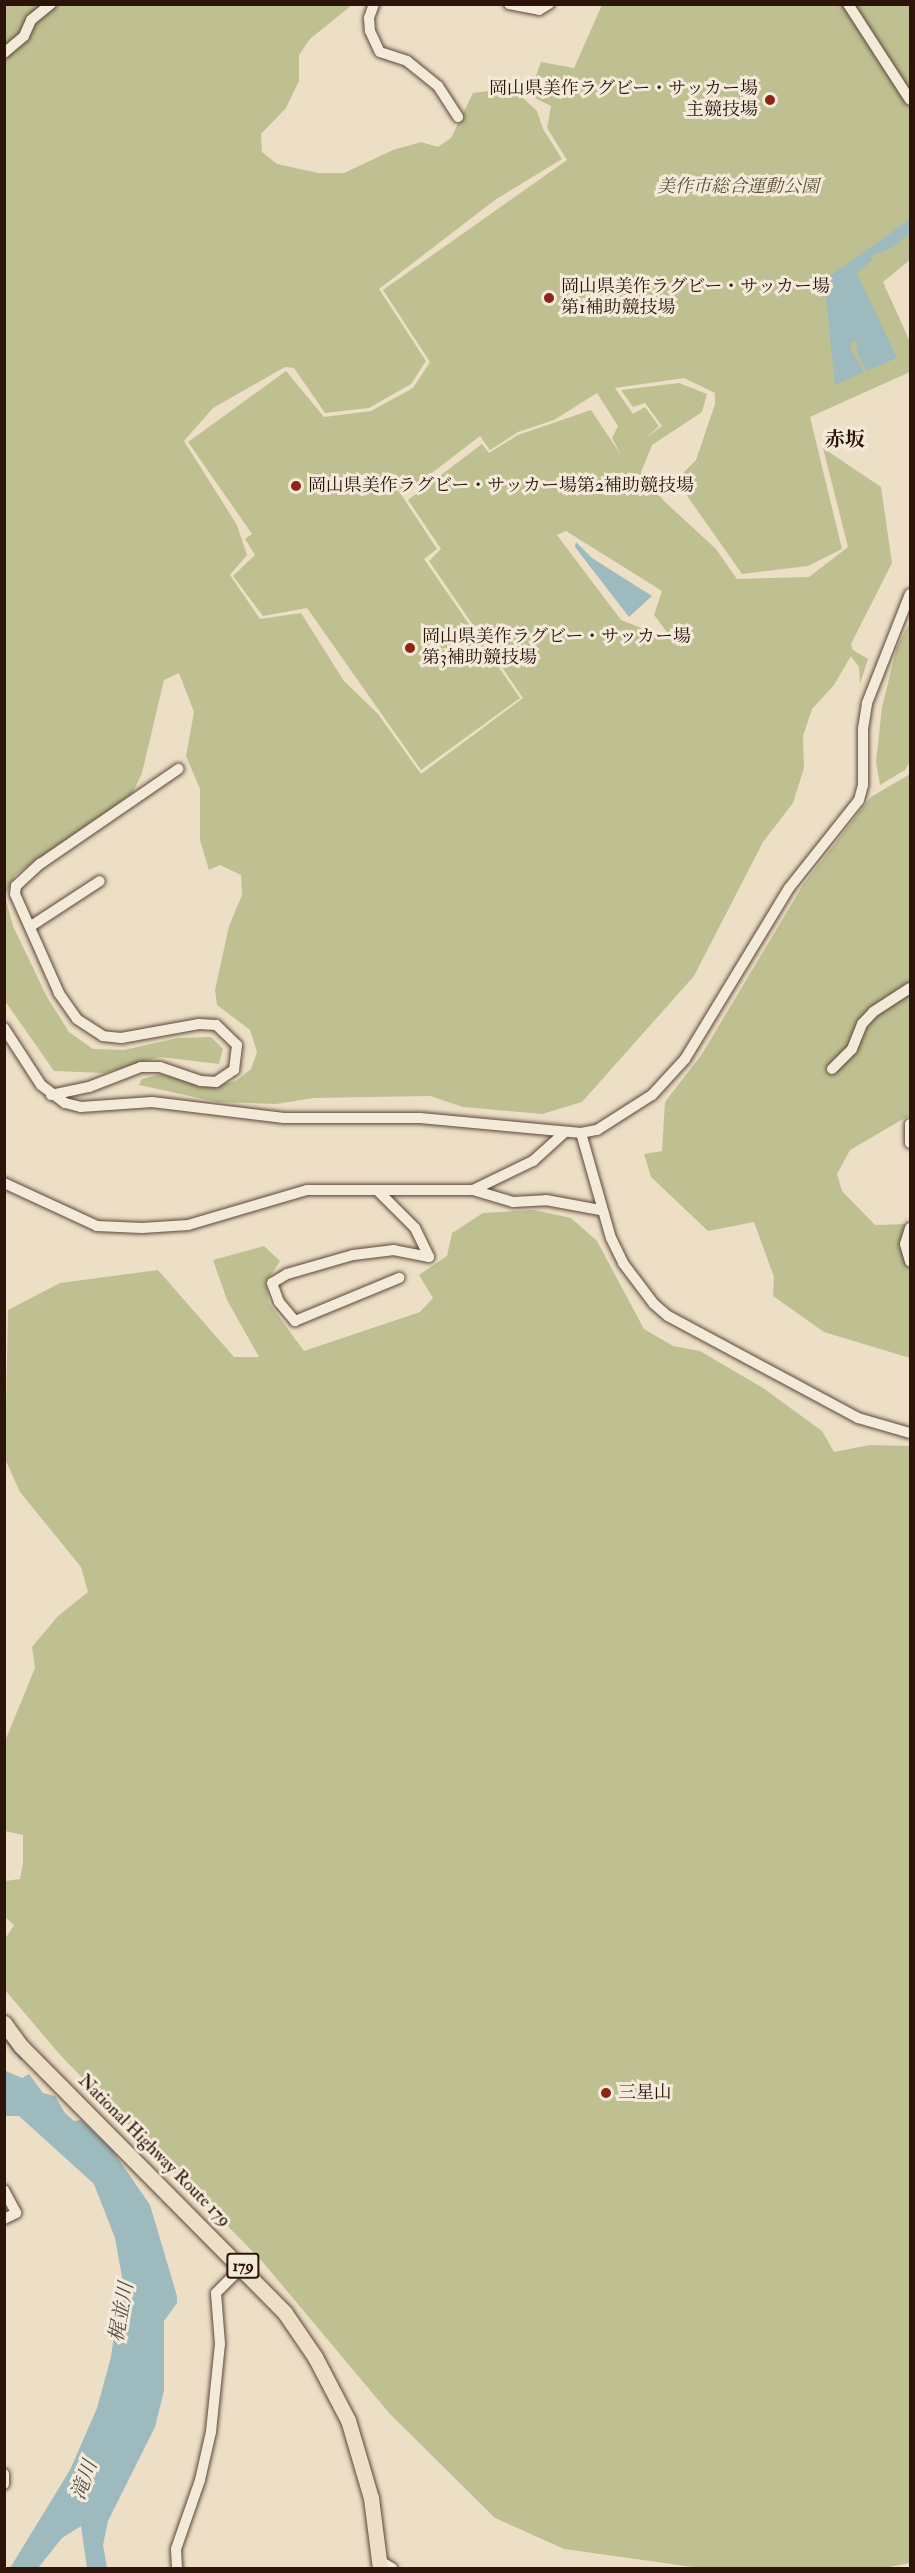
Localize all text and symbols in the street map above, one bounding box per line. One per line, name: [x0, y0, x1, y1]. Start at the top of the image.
place label: 岡山県美作ラグビー・サッカー場 主競技場: [489, 79, 758, 122]
marker: 岡山県美作ラグビー・サッカー場 主競技場: [763, 93, 777, 107]
park label: 美作市総合運動公園: [657, 176, 819, 198]
place label: 岡山県美作ラグビー・サッカー場 第1補助競技場: [561, 277, 830, 320]
marker: 岡山県美作ラグビー・サッカー場 第1補助競技場: [542, 291, 556, 305]
district label: 赤坂: [825, 427, 865, 451]
place label: 岡山県美作ラグビー・サッカー場第2補助競技場: [308, 475, 694, 497]
marker: 岡山県美作ラグビー・サッカー場第2補助競技場: [289, 479, 303, 493]
place label: 岡山県美作ラグビー・サッカー場 第3補助競技場: [422, 627, 691, 670]
marker: 岡山県美作ラグビー・サッカー場 第3補助競技場: [403, 641, 417, 655]
street label: National Highway Route 179: [73, 2070, 235, 2232]
place label: 三星山: [618, 2082, 672, 2104]
marker: 三星山: [599, 2086, 613, 2100]
road number: 179: [225, 2253, 261, 2279]
water label: 梶並川: [104, 2280, 138, 2344]
water label: 滝川: [66, 2457, 102, 2503]

